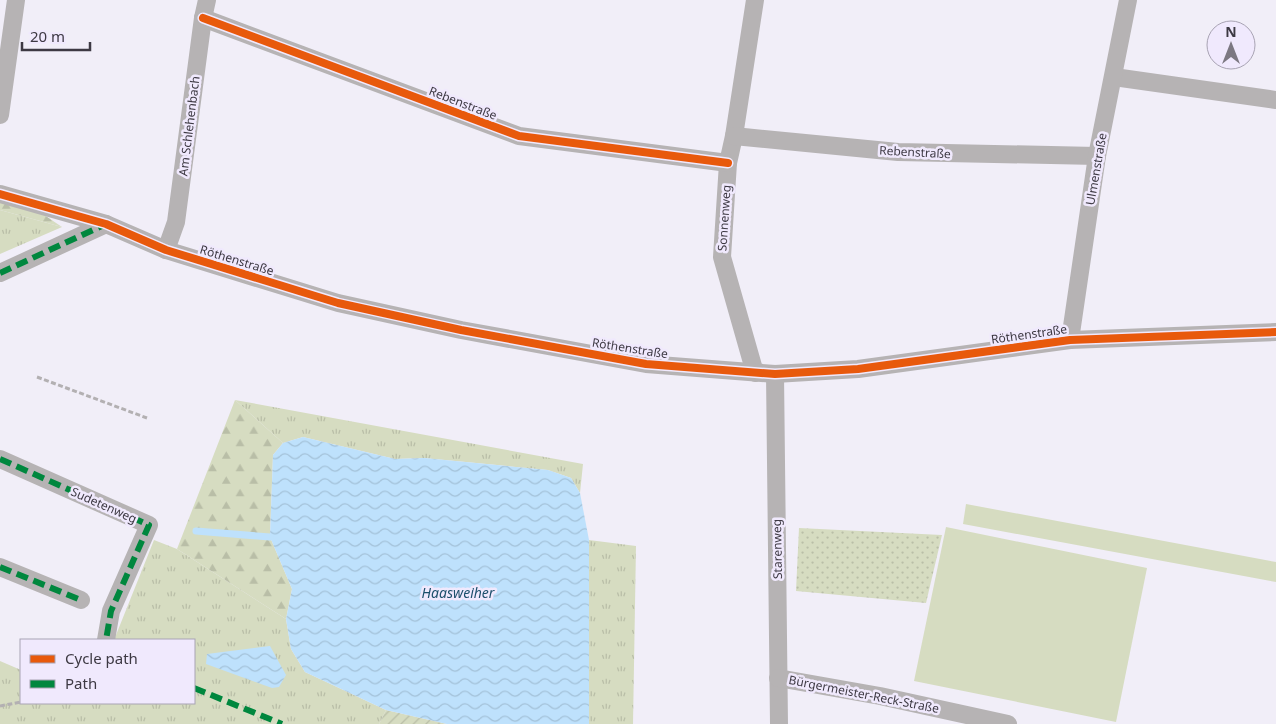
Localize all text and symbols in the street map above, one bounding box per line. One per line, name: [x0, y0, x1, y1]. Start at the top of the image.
scale bar: [22, 20, 90, 52]
north arrow: [1206, 20, 1256, 70]
text: N: [1225, 22, 1237, 41]
text: 20 m: [30, 26, 65, 46]
street label: Am Schlehenbach: [174, 75, 204, 177]
street label: Rebenstraße: [426, 82, 500, 124]
street label: Ulmenstraße: [1081, 131, 1111, 206]
street label: Rebenstraße: [879, 142, 951, 162]
street label: Sonnenweg: [713, 184, 735, 252]
street label: Röthenstraße: [198, 241, 276, 279]
street label: Röthenstraße: [990, 320, 1068, 348]
street label: Röthenstraße: [591, 334, 669, 362]
street label: Sudetenweg: [68, 483, 140, 527]
street label: Starenweg: [768, 519, 786, 579]
water label: Haasweiher: [422, 583, 495, 602]
legend: [20, 639, 195, 704]
text: Cycle path: [65, 648, 138, 668]
street label: Bürgermeister-Reck-Straße: [787, 671, 941, 717]
text: Path: [65, 673, 97, 693]

